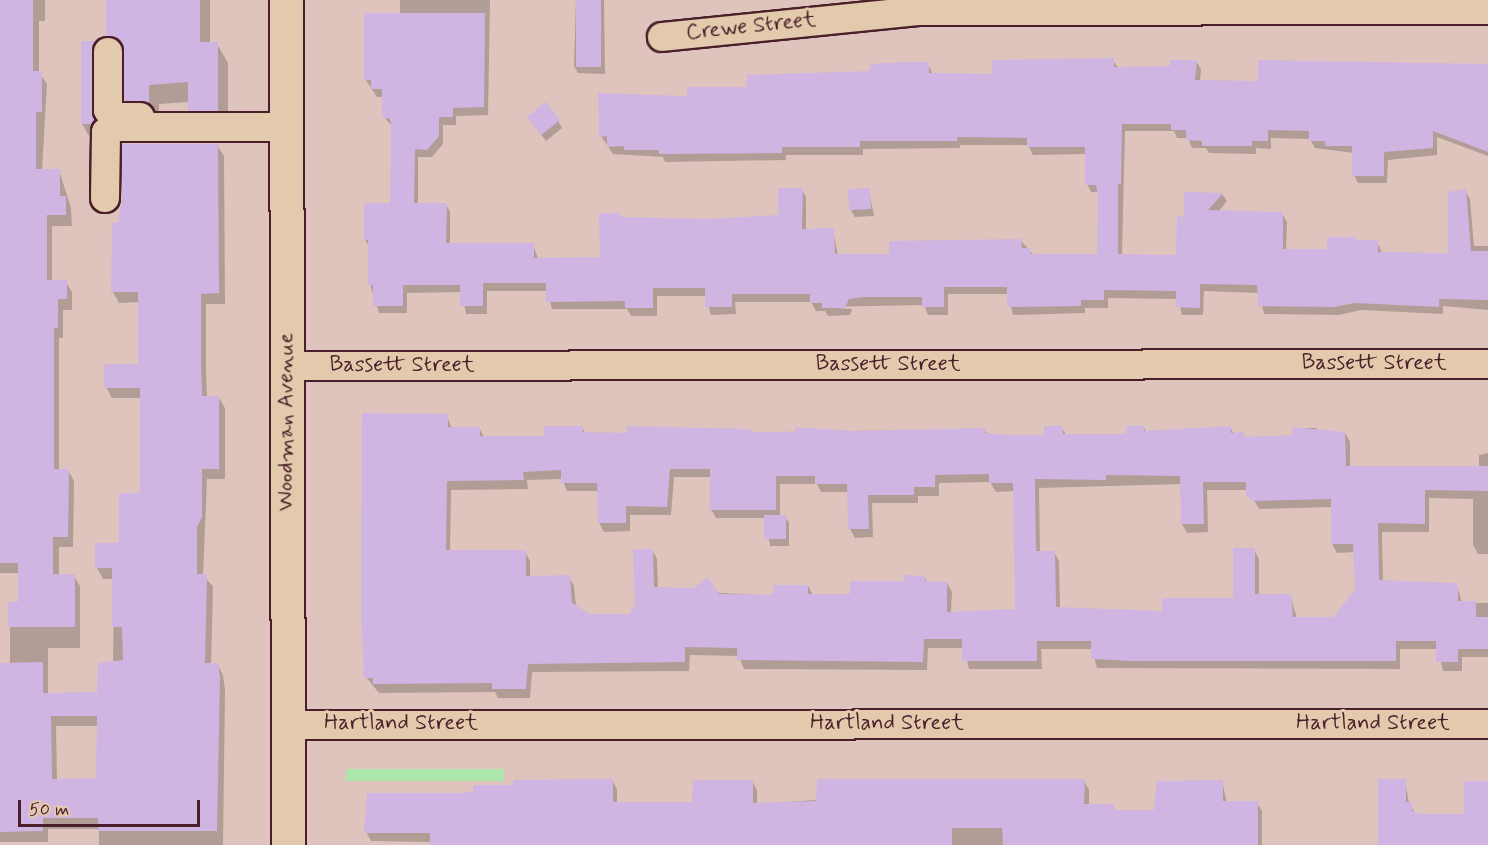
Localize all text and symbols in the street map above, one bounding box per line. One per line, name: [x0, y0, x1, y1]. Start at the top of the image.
street label: Crewe Street: [685, 7, 817, 47]
street label: Woodman Avenue: [274, 336, 300, 508]
street label: Bassett Street: [1301, 351, 1447, 377]
street label: Bassett Street: [815, 352, 961, 378]
street label: Bassett Street: [329, 353, 475, 379]
street label: Hartland Street: [324, 711, 478, 737]
street label: Hartland Street: [810, 711, 964, 737]
street label: Hartland Street: [1296, 711, 1450, 737]
scale bar: [21, 788, 202, 826]
text: 50 m: [29, 798, 69, 822]

